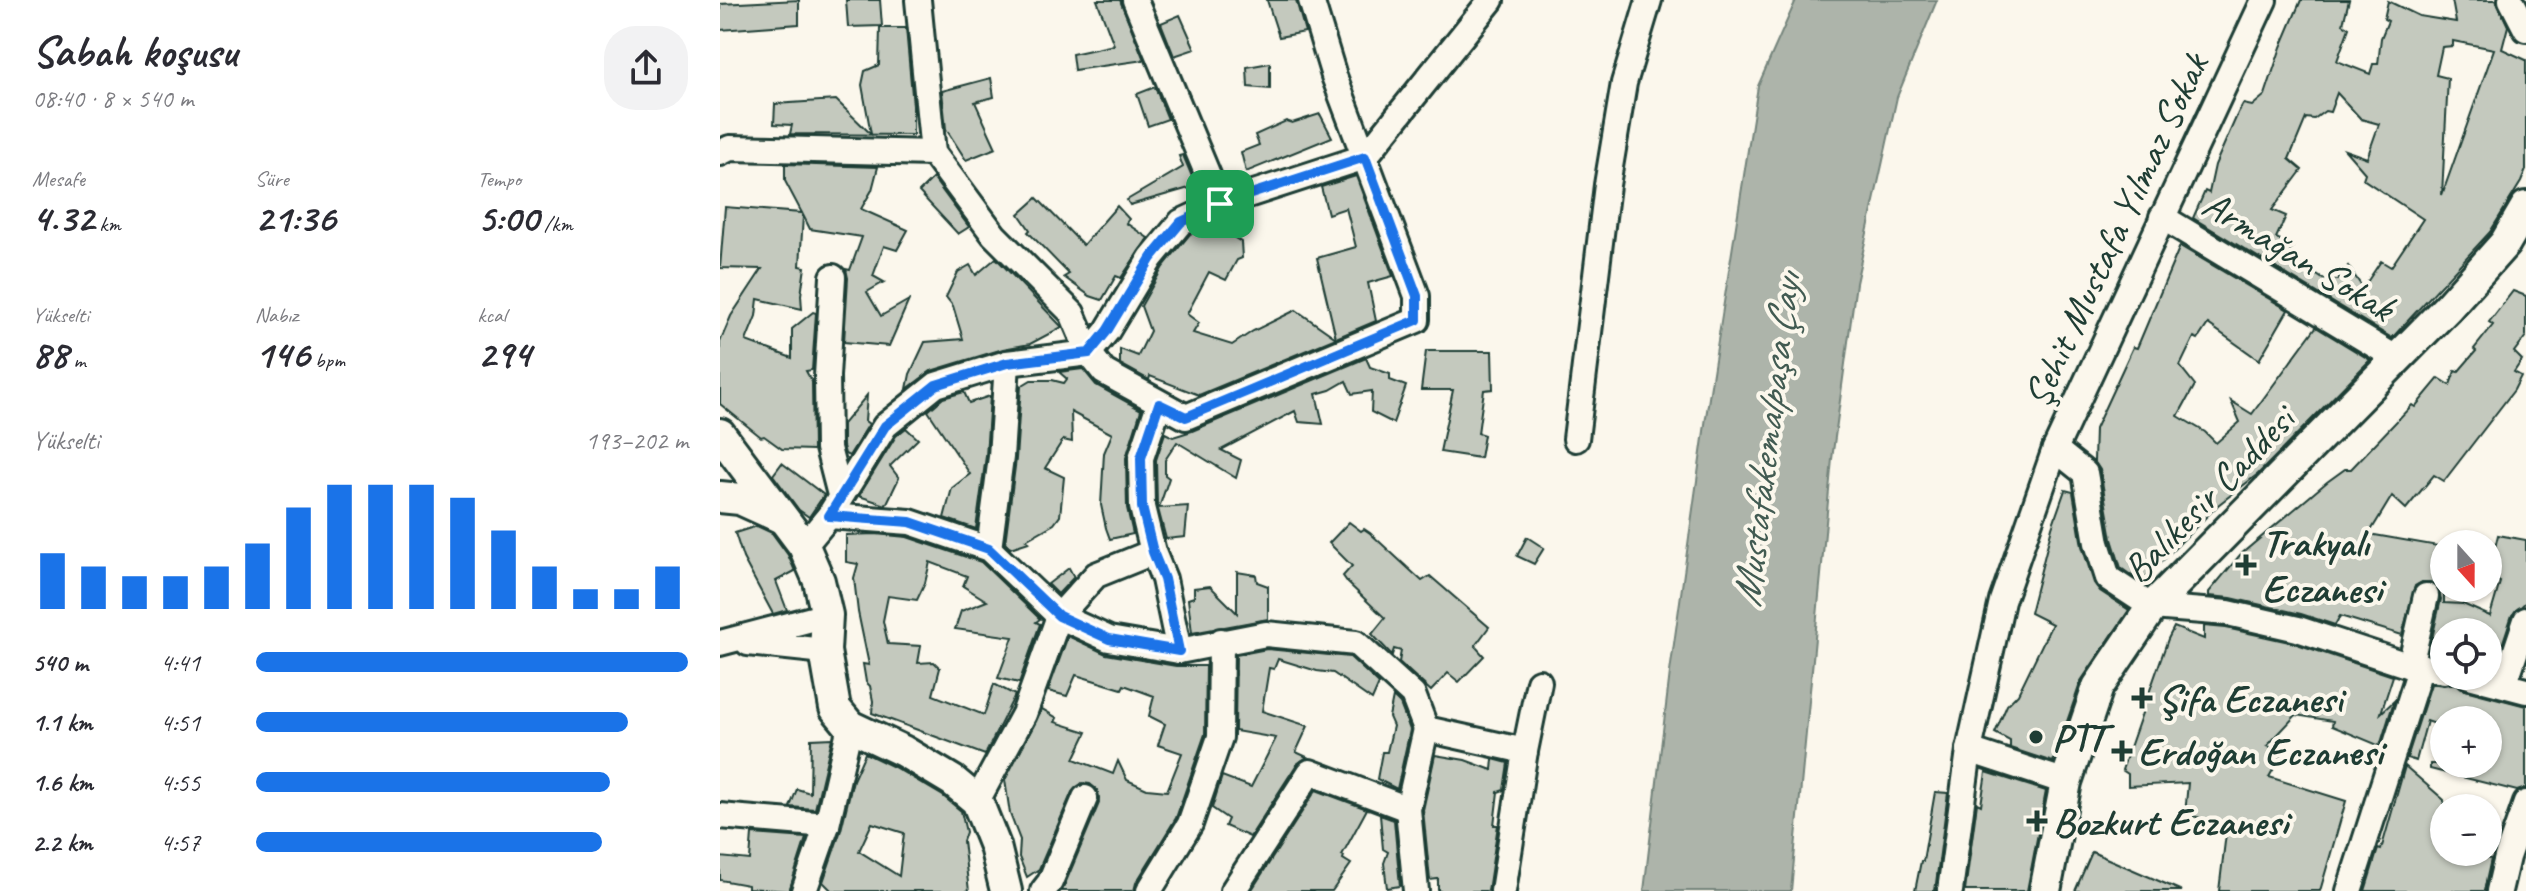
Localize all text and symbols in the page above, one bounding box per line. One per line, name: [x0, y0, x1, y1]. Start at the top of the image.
text: Sabah koşusu: [32, 24, 237, 79]
button: share: [604, 26, 688, 110]
street label: Şehit Mustafa Yılmaz Sokak: [2012, 43, 2221, 415]
text: 08:40 · 8 × 540 m: [32, 82, 193, 115]
text: Mesafe: [32, 165, 85, 193]
text: Süre: [255, 165, 289, 193]
text: Tempo: [477, 165, 521, 193]
pin: [1186, 170, 1254, 238]
street label: Armağan Sokak: [2194, 179, 2405, 334]
icon: arrive: [1198, 182, 1242, 226]
text: 4.32: [32, 193, 94, 243]
text: 21:36: [255, 193, 335, 243]
text: 5:00: [477, 193, 539, 243]
text: km: [94, 210, 121, 238]
text: /km: [539, 210, 573, 238]
water label: Mustafakemalpaşa Çayı: [1720, 266, 1814, 610]
text: Yükselti: [32, 301, 89, 329]
text: Nabız: [255, 301, 298, 329]
text: kcal: [477, 301, 506, 329]
text: 88: [32, 329, 68, 379]
text: 146: [255, 329, 310, 379]
text: 294: [477, 329, 531, 379]
text: m: [68, 346, 86, 374]
text: bpm: [310, 346, 345, 374]
street label: Balıkesir Caddesi: [2112, 393, 2309, 594]
text: Yükselti: [32, 424, 99, 457]
text: 193–202 m: [585, 424, 688, 457]
place label: Trakyalı Eczanesi: [2262, 518, 2387, 614]
north arrow: [2430, 530, 2502, 602]
map controls: [2430, 530, 2502, 866]
marker: Trakyalı Eczanesi: [2237, 556, 2255, 574]
button: locate: [2430, 618, 2502, 690]
text: 540 m: [32, 646, 88, 679]
text: 4:41: [160, 646, 200, 679]
place label: Şifa Eczanesi: [2158, 674, 2348, 724]
marker: Şifa Eczanesi: [2133, 689, 2151, 707]
text: 1.1 km: [32, 706, 92, 739]
text: 4:51: [160, 706, 200, 739]
button: +: [2430, 706, 2502, 778]
place label: PTT: [2052, 713, 2116, 763]
place label: Erdoğan Eczanesi: [2138, 727, 2388, 777]
marker: PTT: [2027, 728, 2045, 746]
marker: Erdoğan Eczanesi: [2113, 742, 2131, 760]
text: 1.6 km: [32, 766, 93, 799]
text: 4:55: [160, 766, 200, 799]
button: −: [2430, 794, 2502, 866]
place label: Bozkurt Eczanesi: [2053, 797, 2293, 847]
marker: Bozkurt Eczanesi: [2028, 812, 2046, 830]
text: 2.2 km: [32, 826, 92, 859]
text: 4:57: [160, 826, 200, 859]

